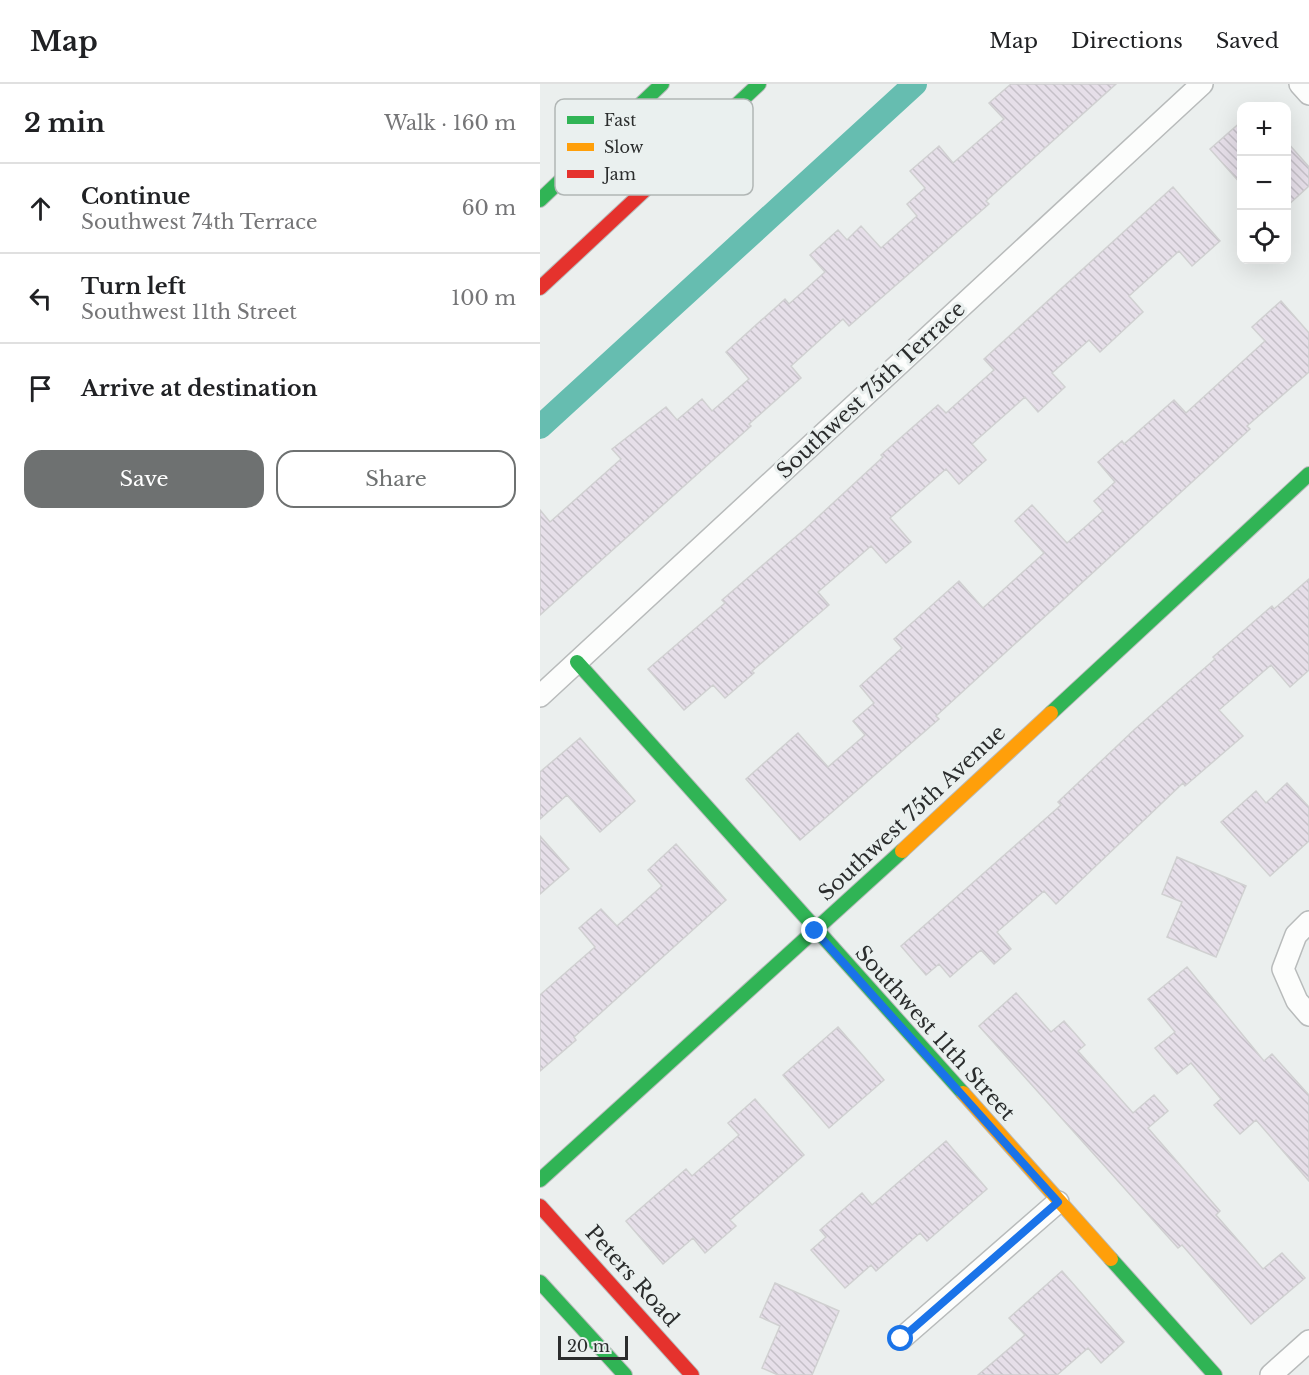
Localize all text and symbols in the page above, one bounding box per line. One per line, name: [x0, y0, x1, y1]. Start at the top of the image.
text: Map: [30, 24, 98, 59]
text: Map: [989, 28, 1038, 54]
text: Directions: [1071, 28, 1183, 54]
text: Saved: [1216, 28, 1279, 54]
legend: [555, 99, 753, 195]
map controls: [1237, 102, 1291, 264]
button: +: [1237, 102, 1291, 156]
text: 2 min: [24, 107, 105, 139]
text: Fast: [604, 110, 636, 130]
text: Walk · 160 m: [384, 111, 516, 135]
text: Slow: [604, 137, 644, 157]
button: −: [1237, 156, 1291, 210]
text: Jam: [602, 164, 636, 184]
text: Continue: [81, 183, 190, 210]
icon: ahead: [24, 192, 57, 225]
text: 60 m: [462, 196, 516, 220]
text: Southwest 74th Terrace: [81, 210, 317, 234]
button: locate: [1237, 210, 1291, 264]
text: Turn left: [81, 273, 186, 300]
icon: left: [24, 282, 57, 315]
text: 100 m: [451, 286, 516, 310]
street label: Southwest 75th Terrace: [771, 296, 971, 484]
text: Southwest 11th Street: [81, 300, 297, 324]
icon: arrive: [24, 372, 57, 405]
text: Arrive at destination: [81, 375, 318, 402]
button: Save: [24, 450, 264, 508]
button: Share: [276, 450, 516, 508]
street label: Southwest 75th Avenue: [813, 720, 1011, 906]
route end: [801, 917, 827, 943]
street label: Southwest 11th Street: [849, 940, 1021, 1126]
street label: Peters Road: [580, 1220, 684, 1332]
route start: [887, 1325, 913, 1351]
scale bar: [558, 1333, 628, 1360]
text: 20 m: [567, 1336, 610, 1356]

